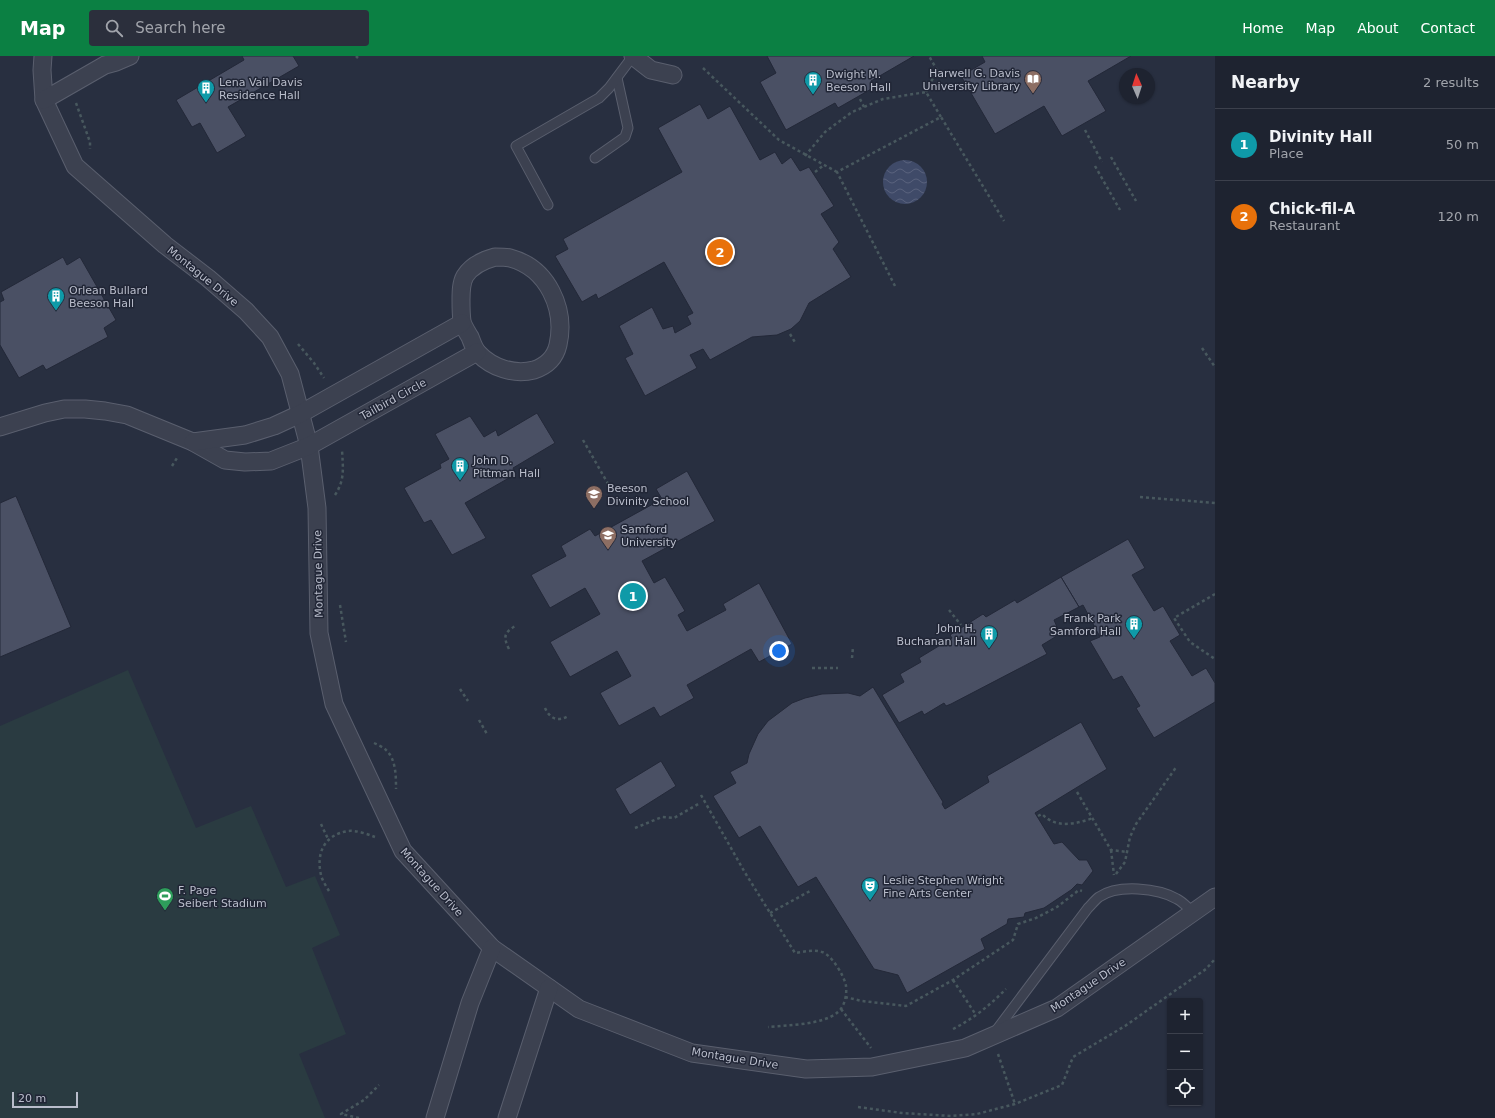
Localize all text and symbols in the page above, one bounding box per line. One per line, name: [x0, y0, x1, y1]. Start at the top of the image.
search box: [89, 10, 369, 46]
text: Map: [20, 17, 65, 39]
icon: search: [103, 17, 125, 39]
text: Search here: [135, 19, 225, 37]
text: Home: [1242, 20, 1284, 36]
text: Map: [1306, 20, 1335, 36]
text: About: [1357, 20, 1399, 36]
text: Contact: [1421, 20, 1475, 36]
place label: Harwell G. Davis University Library: [923, 67, 1020, 93]
place label: Dwight M. Beeson Hall: [826, 68, 891, 94]
north arrow: [1119, 68, 1155, 104]
library icon: Harwell G. Davis University Library: [1023, 69, 1043, 94]
building icon: Dwight M. Beeson Hall: [803, 70, 823, 95]
text: Nearby: [1231, 72, 1300, 92]
text: 2 results: [1423, 75, 1479, 90]
place label: Lena Vail Davis Residence Hall: [219, 76, 303, 102]
building icon: Lena Vail Davis Residence Hall: [196, 78, 216, 103]
text: Divinity Hall: [1269, 128, 1372, 146]
text: 1: [1239, 137, 1249, 152]
text: 50 m: [1446, 137, 1479, 152]
text: Place: [1269, 146, 1304, 161]
text: Chick-fil-A: [1269, 200, 1355, 218]
text: 2: [1239, 209, 1249, 224]
text: 120 m: [1437, 209, 1479, 224]
text: Restaurant: [1269, 218, 1340, 233]
pin: 2: [707, 237, 733, 267]
street label: Montague Drive: [164, 244, 241, 309]
place label: Orlean Bullard Beeson Hall: [69, 284, 148, 310]
building icon: Orlean Bullard Beeson Hall: [46, 286, 66, 311]
street label: Tailbird Circle: [357, 376, 429, 423]
place label: John D. Pittman Hall: [472, 454, 540, 480]
building icon: John D. Pittman Hall: [450, 456, 470, 481]
place label: Beeson Divinity School: [607, 482, 689, 508]
school or university icon: Beeson Divinity School: [584, 484, 604, 509]
place label: Samford University: [621, 523, 677, 549]
school or university icon: Samford University: [598, 525, 618, 550]
street label: Montague Drive: [311, 530, 326, 618]
pin: 1: [620, 581, 646, 611]
place label: Frank Park Samford Hall: [1050, 612, 1122, 638]
building icon: Frank Park Samford Hall: [1124, 614, 1144, 639]
place label: John H. Buchanan Hall: [896, 622, 976, 648]
building icon: John H. Buchanan Hall: [979, 624, 999, 649]
your location: [769, 641, 789, 661]
street label: Montague Drive: [397, 845, 466, 919]
place label: Leslie Stephen Wright Fine Arts Center: [883, 874, 1004, 900]
theatre icon: Leslie Stephen Wright Fine Arts Center: [860, 876, 880, 901]
place label: F. Page Seibert Stadium: [178, 884, 267, 910]
sports icon: F. Page Seibert Stadium: [155, 886, 175, 911]
street label: Montague Drive: [1048, 955, 1128, 1015]
map controls: [1167, 998, 1203, 1106]
button: +: [1167, 998, 1203, 1034]
button: −: [1167, 1034, 1203, 1070]
street label: Montague Drive: [691, 1045, 780, 1072]
button: locate: [1167, 1070, 1203, 1106]
scale bar: [12, 1090, 78, 1109]
text: 20 m: [18, 1092, 46, 1105]

